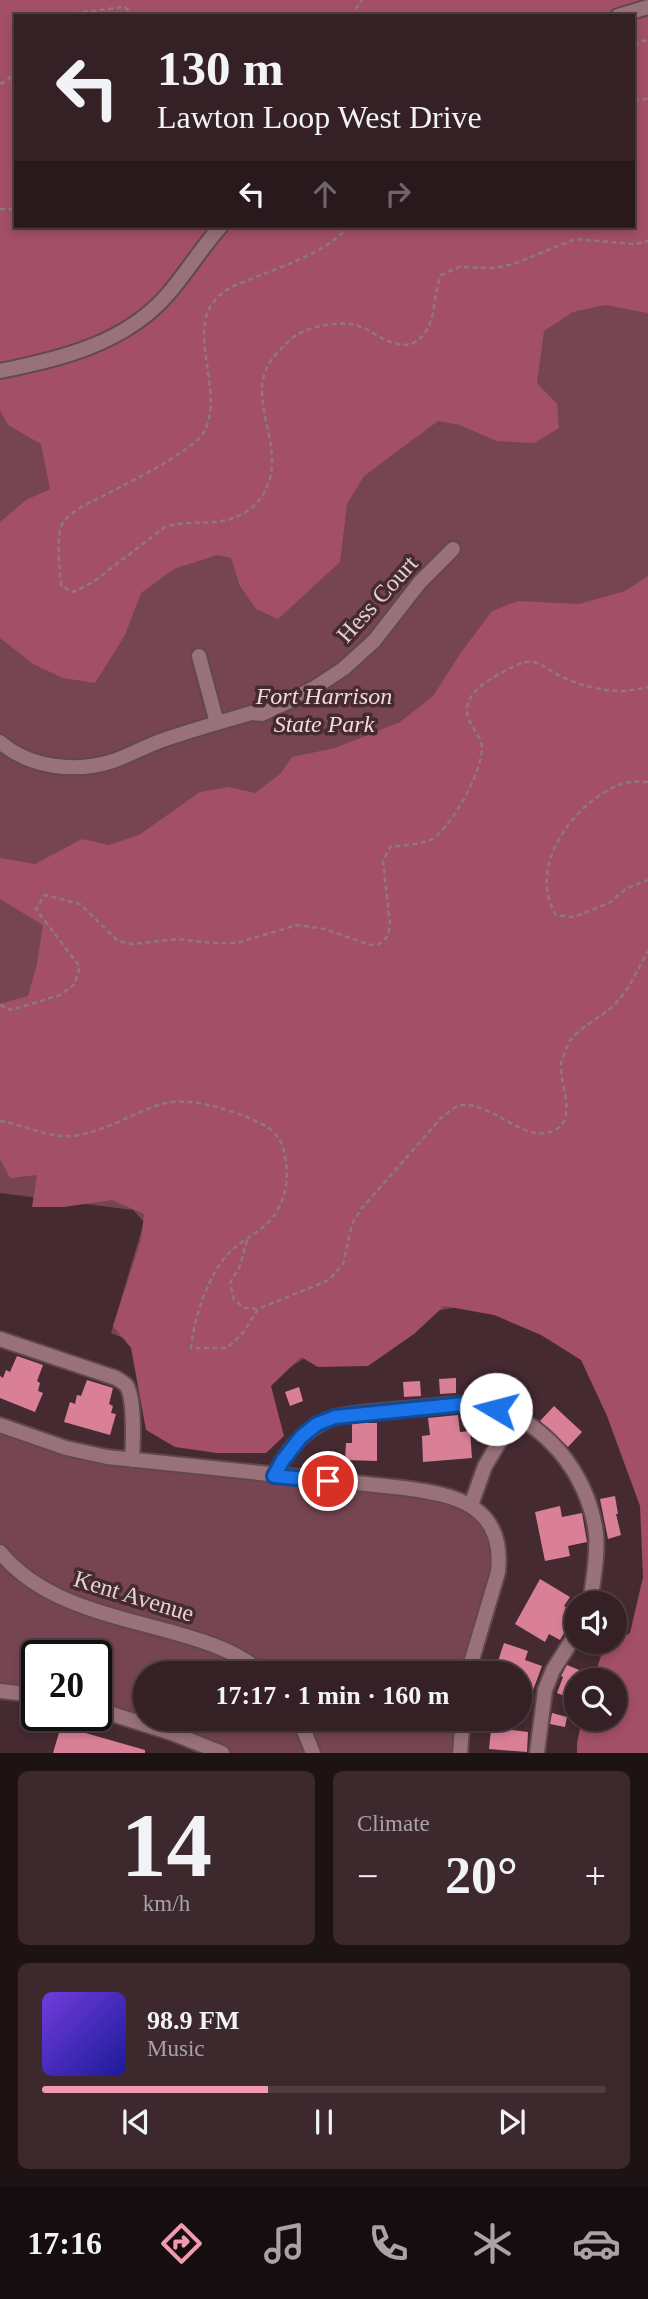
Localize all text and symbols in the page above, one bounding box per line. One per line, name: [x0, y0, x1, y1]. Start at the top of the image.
text: 130 m: [157, 41, 284, 96]
icon: left: [42, 42, 133, 133]
text: Lawton Loop West Drive: [157, 99, 482, 135]
icon: left: [233, 175, 271, 213]
icon: ahead: [306, 175, 344, 213]
icon: right: [379, 175, 417, 213]
street label: Hess Court: [331, 550, 423, 648]
park label: Fort Harrison State Park: [255, 683, 392, 737]
position arrow: [459, 1372, 533, 1446]
pin: [298, 1451, 358, 1511]
icon: arrive: [309, 1462, 347, 1500]
street label: Kent Avenue: [71, 1565, 197, 1627]
map controls: [564, 1591, 627, 1731]
button: sound: [564, 1591, 627, 1654]
speed limit sign: 20: [21, 1640, 112, 1731]
button: search: [564, 1668, 627, 1731]
text: 17:17 · 1 min · 160 m: [216, 1681, 450, 1710]
text: 14: [121, 1795, 212, 1896]
text: Climate: [357, 1811, 430, 1836]
text: 20°: [445, 1847, 518, 1904]
text: −: [357, 1855, 378, 1897]
text: +: [585, 1855, 606, 1897]
text: km/h: [143, 1891, 190, 1916]
text: 98.9 FM: [147, 2006, 239, 2035]
text: Music: [147, 2036, 205, 2061]
icon: previous: [117, 2103, 155, 2141]
icon: pause: [305, 2103, 343, 2141]
icon: next: [493, 2103, 531, 2141]
icon: directions: [157, 2219, 206, 2268]
icon: music: [260, 2219, 309, 2268]
icon: phone: [364, 2219, 413, 2268]
icon: climate: [468, 2219, 517, 2268]
icon: car: [572, 2219, 621, 2268]
text: 17:16: [27, 2225, 102, 2261]

